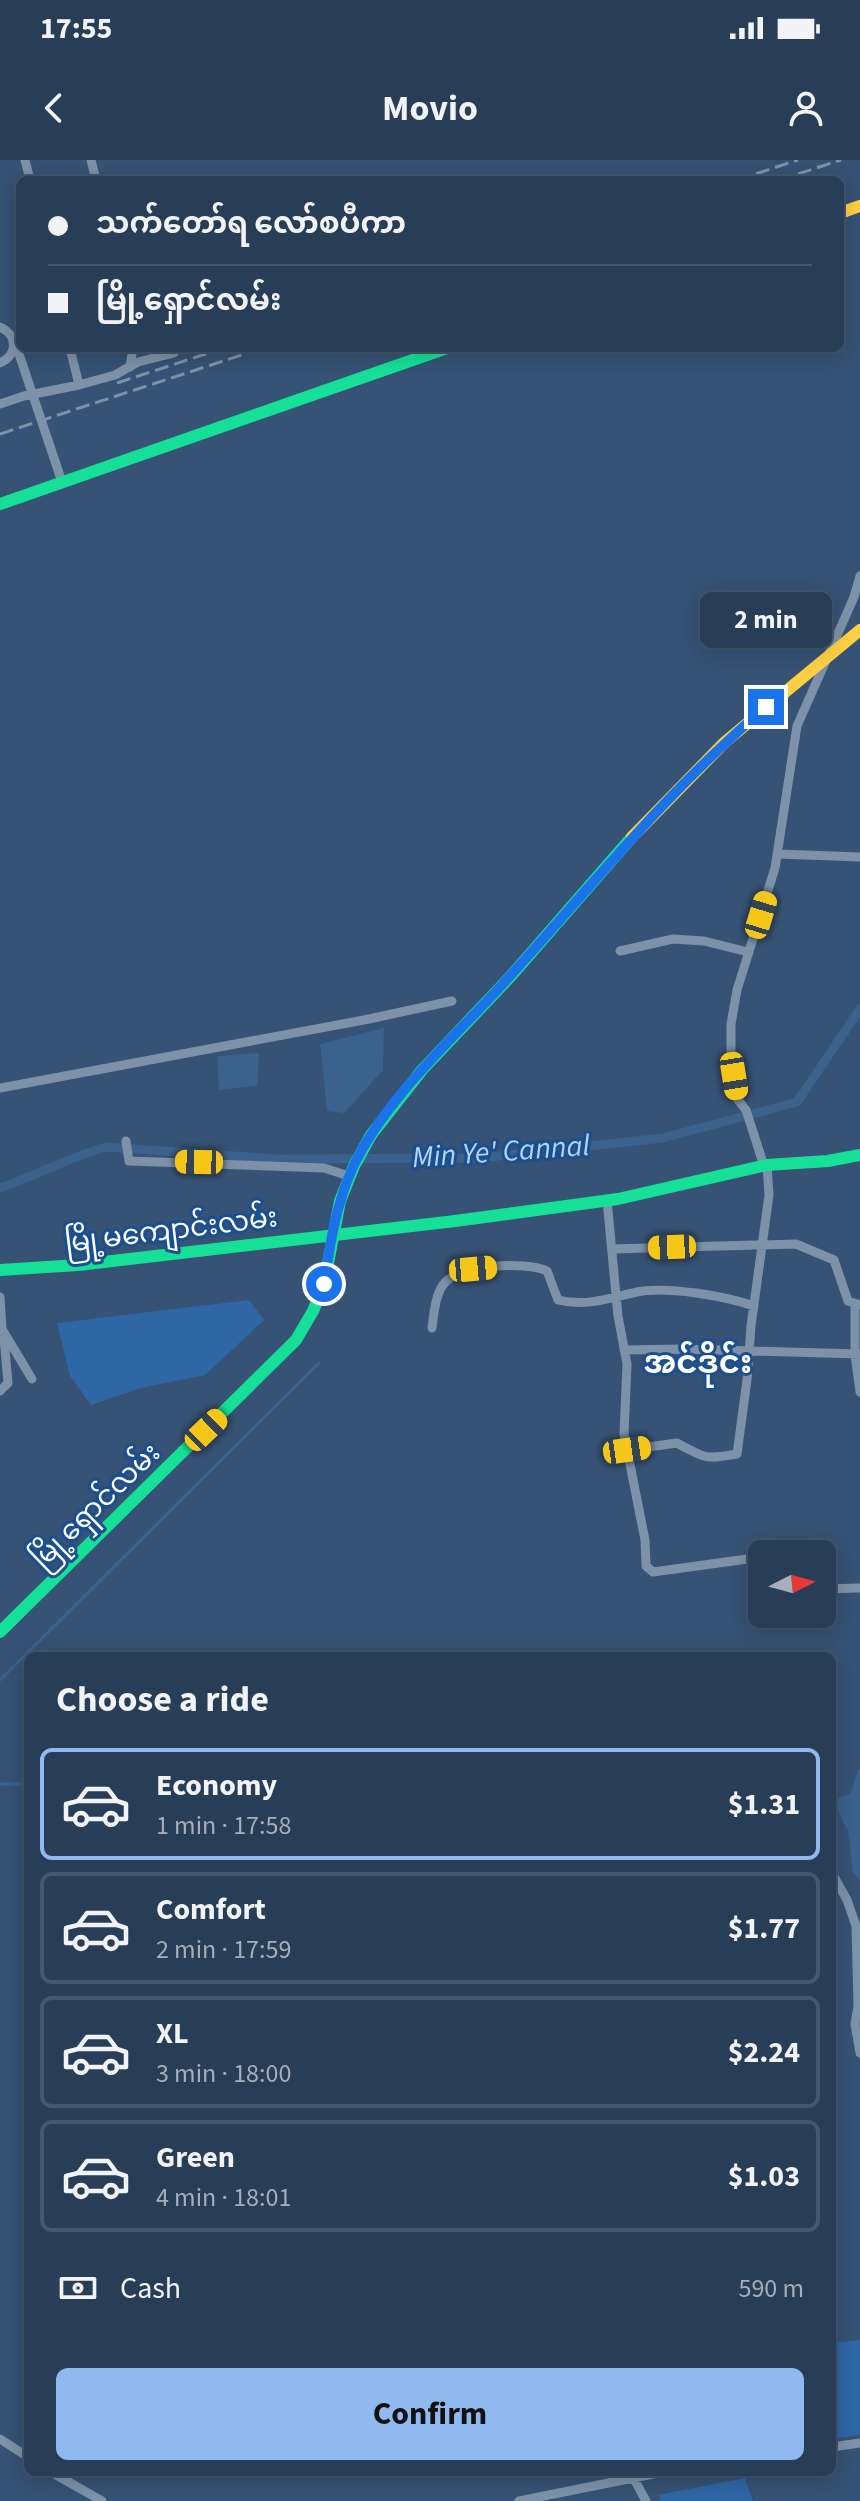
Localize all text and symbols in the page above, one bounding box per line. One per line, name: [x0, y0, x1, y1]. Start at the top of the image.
text: 17:55: [40, 7, 112, 50]
text: Movio: [382, 83, 478, 134]
icon: back: [32, 86, 76, 130]
icon: person: [784, 86, 828, 130]
text: သက်တော်ရ လော်စပီကာ: [96, 202, 406, 245]
text: မြို့ရှောင်လမ်း: [96, 279, 281, 322]
callout: 2 min: [700, 591, 832, 647]
text: 2 min: [734, 601, 798, 638]
route end: [748, 689, 784, 725]
car: [743, 889, 779, 941]
car: [718, 1050, 750, 1102]
water label: Min Ye' Cannal: [411, 1124, 592, 1179]
car: [175, 1150, 223, 1174]
street label: မြို့မကျောင်းလမ်း: [62, 1197, 280, 1265]
car: [648, 1234, 696, 1260]
car: [448, 1255, 498, 1283]
route start: [306, 1266, 342, 1302]
district label: အင်ဒိုင်း: [644, 1340, 752, 1388]
car: [180, 1405, 232, 1455]
street label: မြို့ရှောင်လမ်း: [22, 1434, 171, 1579]
car: [602, 1435, 652, 1465]
north arrow: [748, 1540, 836, 1628]
map controls: [748, 1540, 836, 1628]
text: Choose a ride: [56, 1674, 269, 1725]
text: Economy: [156, 1764, 277, 1807]
icon: car: [60, 1768, 132, 1840]
text: $1.31: [728, 1783, 800, 1826]
text: 1 min · 17:58: [156, 1807, 291, 1844]
text: Comfort: [156, 1888, 266, 1931]
icon: car: [60, 1892, 132, 1964]
text: $1.77: [728, 1907, 800, 1950]
text: 2 min · 17:59: [156, 1931, 291, 1968]
text: XL: [156, 2012, 189, 2055]
icon: car: [60, 2016, 132, 2088]
text: $2.24: [728, 2031, 800, 2074]
text: 3 min · 18:00: [156, 2055, 291, 2092]
text: Green: [156, 2136, 235, 2179]
icon: car: [60, 2140, 132, 2212]
text: $1.03: [728, 2155, 800, 2198]
text: 4 min · 18:01: [156, 2179, 291, 2216]
icon: cash: [56, 2266, 100, 2310]
text: Cash: [120, 2267, 181, 2310]
text: 590 m: [738, 2270, 804, 2307]
button: Confirm: [56, 2368, 804, 2460]

